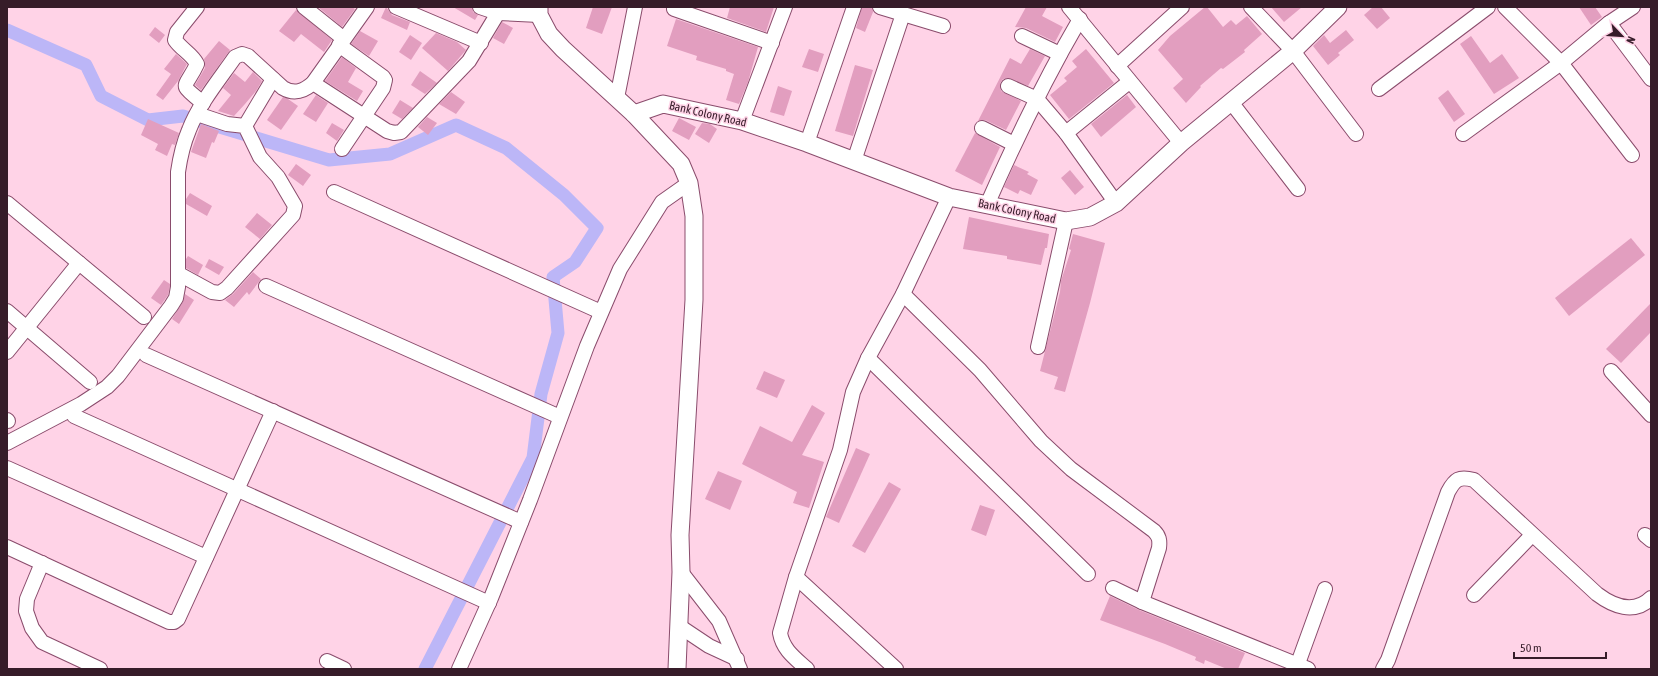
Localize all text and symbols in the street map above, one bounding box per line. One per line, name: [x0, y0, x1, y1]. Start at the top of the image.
north arrow: [1602, 16, 1642, 56]
text: N: [1624, 35, 1638, 46]
street label: Bank Colony Road: [668, 98, 748, 130]
street label: Bank Colony Road: [977, 196, 1057, 226]
scale bar: [1514, 634, 1606, 660]
text: 50 m: [1520, 641, 1542, 655]

